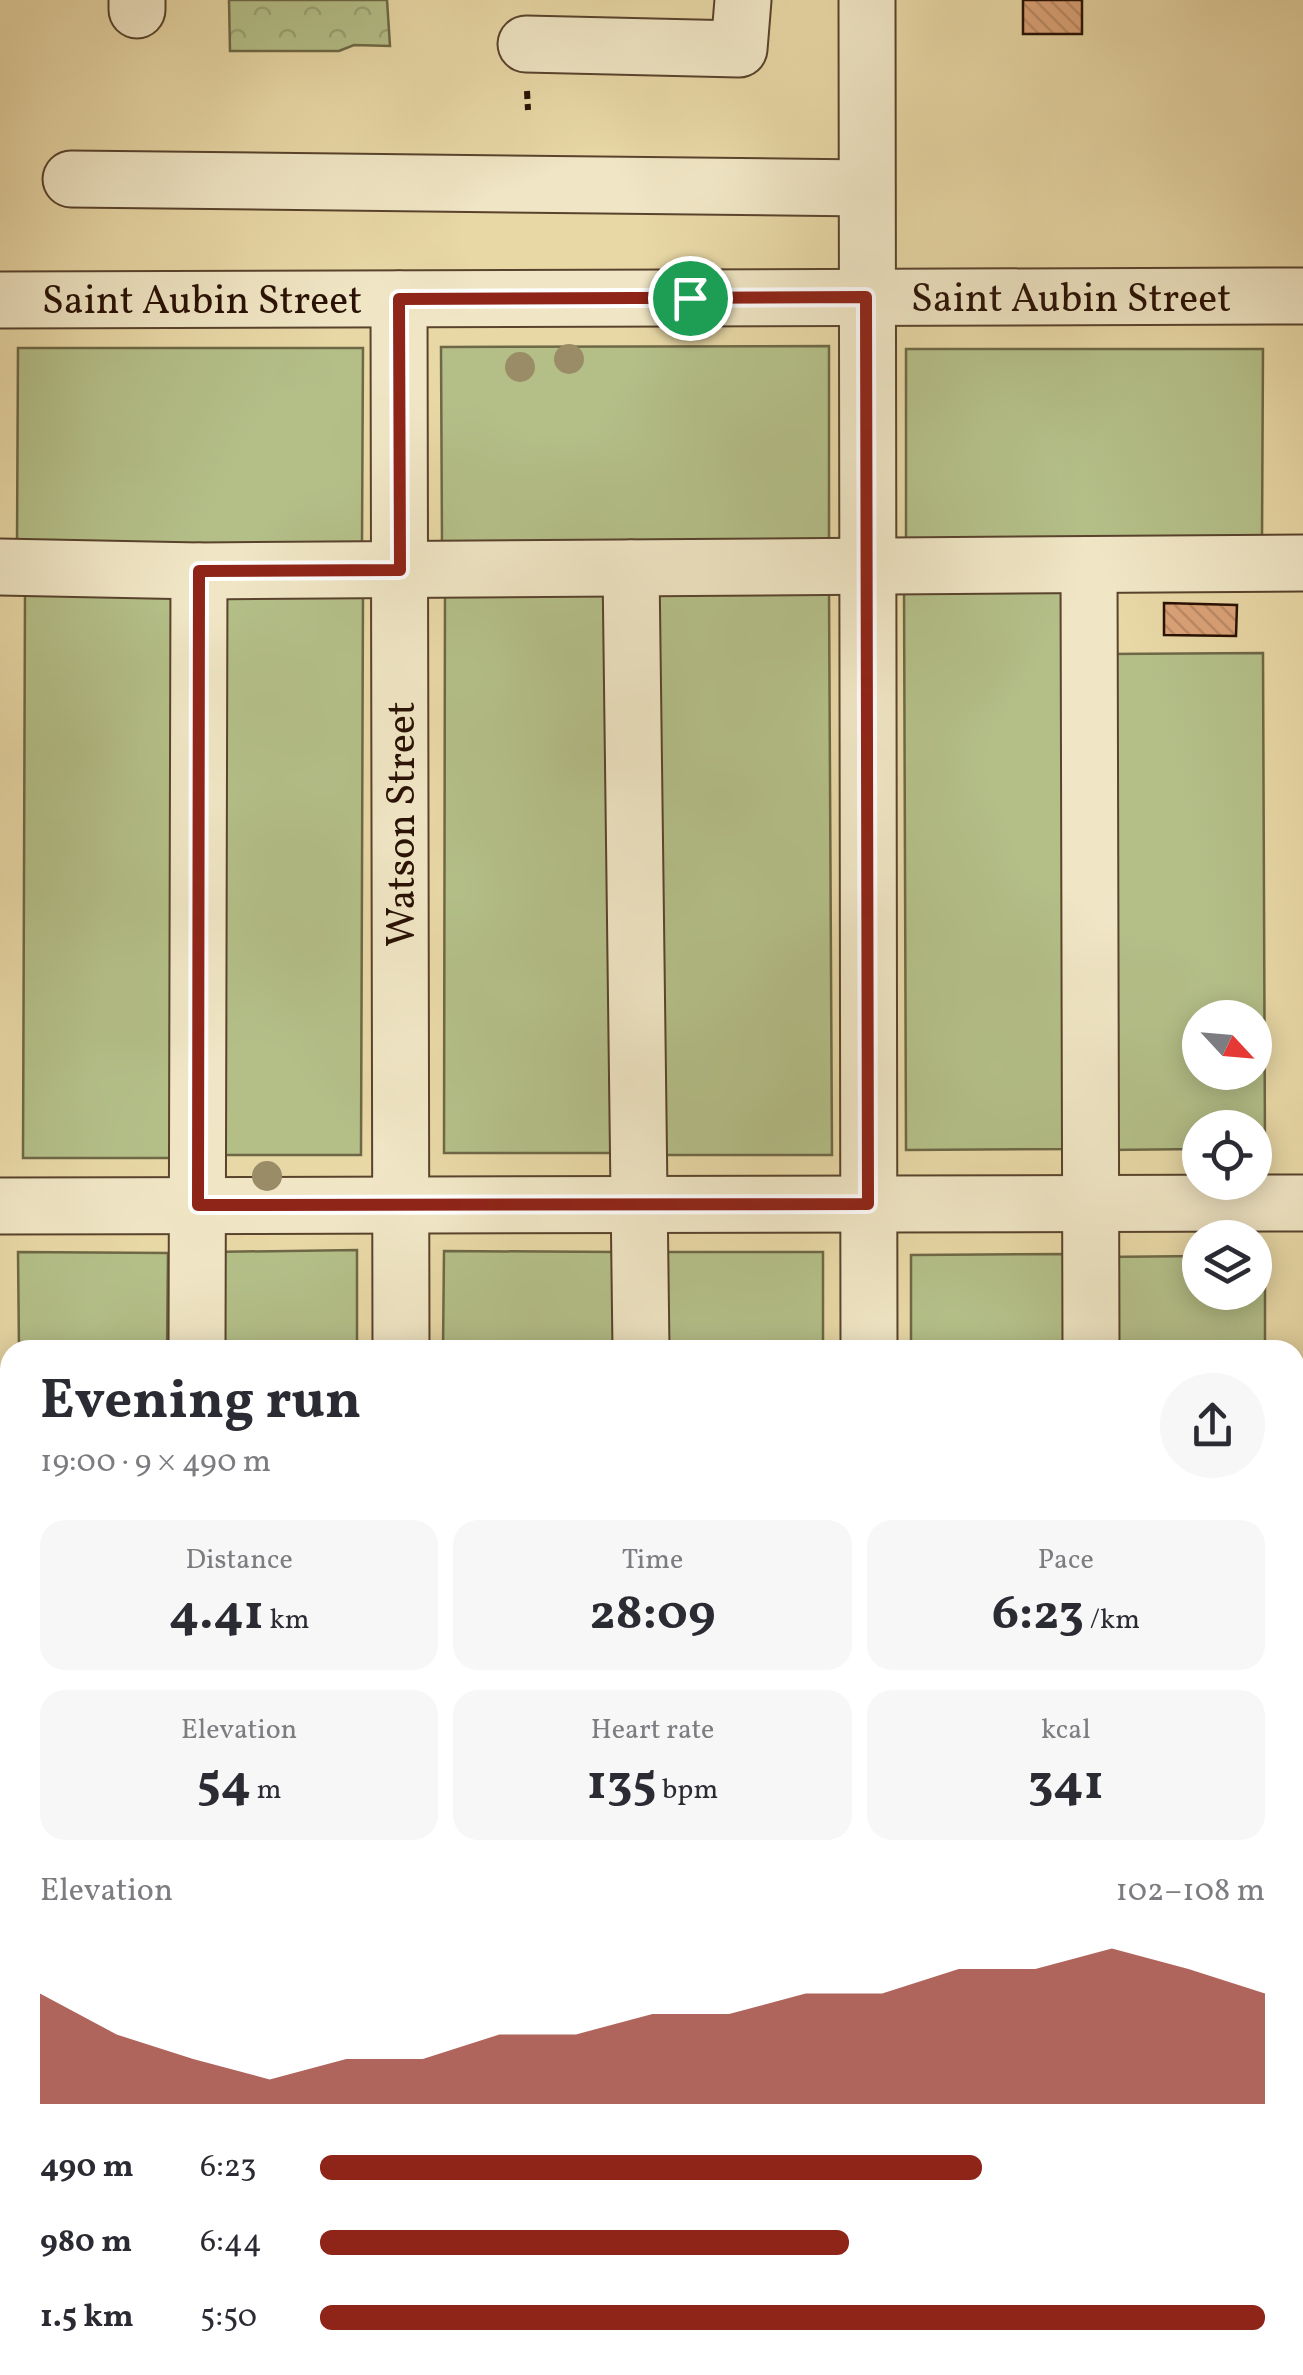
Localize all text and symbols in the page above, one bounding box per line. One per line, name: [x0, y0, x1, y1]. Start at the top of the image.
pin: [648, 256, 733, 341]
icon: arrive: [663, 271, 718, 326]
street label: Saint Aubin Street: [911, 273, 1231, 329]
street label: Saint Aubin Street: [42, 275, 362, 331]
street label: Watson Street: [376, 701, 432, 947]
north arrow: [1182, 1000, 1272, 1090]
map controls: [1182, 1000, 1272, 1310]
button: locate: [1182, 1110, 1272, 1200]
button: layers: [1182, 1220, 1272, 1310]
text: Evening run: [40, 1365, 361, 1441]
button: share: [1160, 1373, 1265, 1478]
text: 19:00 · 9 × 490 m: [40, 1441, 271, 1485]
text: Distance: [186, 1541, 293, 1580]
text: Time: [622, 1541, 683, 1580]
text: Pace: [1038, 1541, 1094, 1580]
text: 4.41: [169, 1580, 264, 1650]
text: 28:09: [589, 1580, 716, 1650]
text: 6:23: [992, 1580, 1084, 1650]
text: km: [264, 1601, 309, 1640]
text: /km: [1084, 1601, 1140, 1640]
text: Elevation: [181, 1711, 297, 1750]
text: Heart rate: [591, 1711, 714, 1750]
text: kcal: [1041, 1711, 1091, 1750]
text: 54: [197, 1750, 251, 1820]
text: 135: [587, 1750, 656, 1820]
text: 341: [1028, 1750, 1104, 1820]
text: m: [251, 1771, 282, 1810]
text: bpm: [656, 1771, 718, 1810]
text: Elevation: [40, 1870, 173, 1914]
text: 102–108 m: [1115, 1870, 1265, 1914]
text: 490 m: [40, 2146, 134, 2190]
text: 6:23: [200, 2146, 256, 2190]
text: 980 m: [40, 2221, 132, 2265]
text: 6:44: [200, 2221, 262, 2265]
text: 1.5 km: [40, 2296, 134, 2340]
text: 5:50: [200, 2296, 257, 2340]

